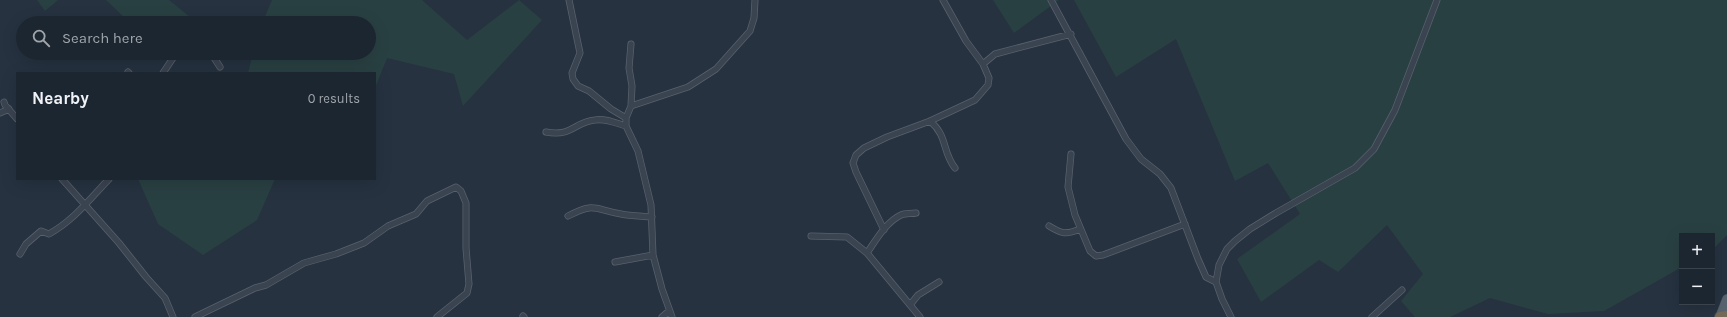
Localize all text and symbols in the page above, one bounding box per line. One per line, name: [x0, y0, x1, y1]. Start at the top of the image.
search box: [16, 16, 376, 60]
icon: search: [30, 27, 52, 49]
text: Search here: [62, 29, 143, 47]
text: Nearby: [32, 88, 89, 108]
text: 0 results: [308, 91, 360, 106]
map controls: [1679, 233, 1715, 305]
button: +: [1679, 233, 1715, 269]
button: −: [1679, 269, 1715, 305]

